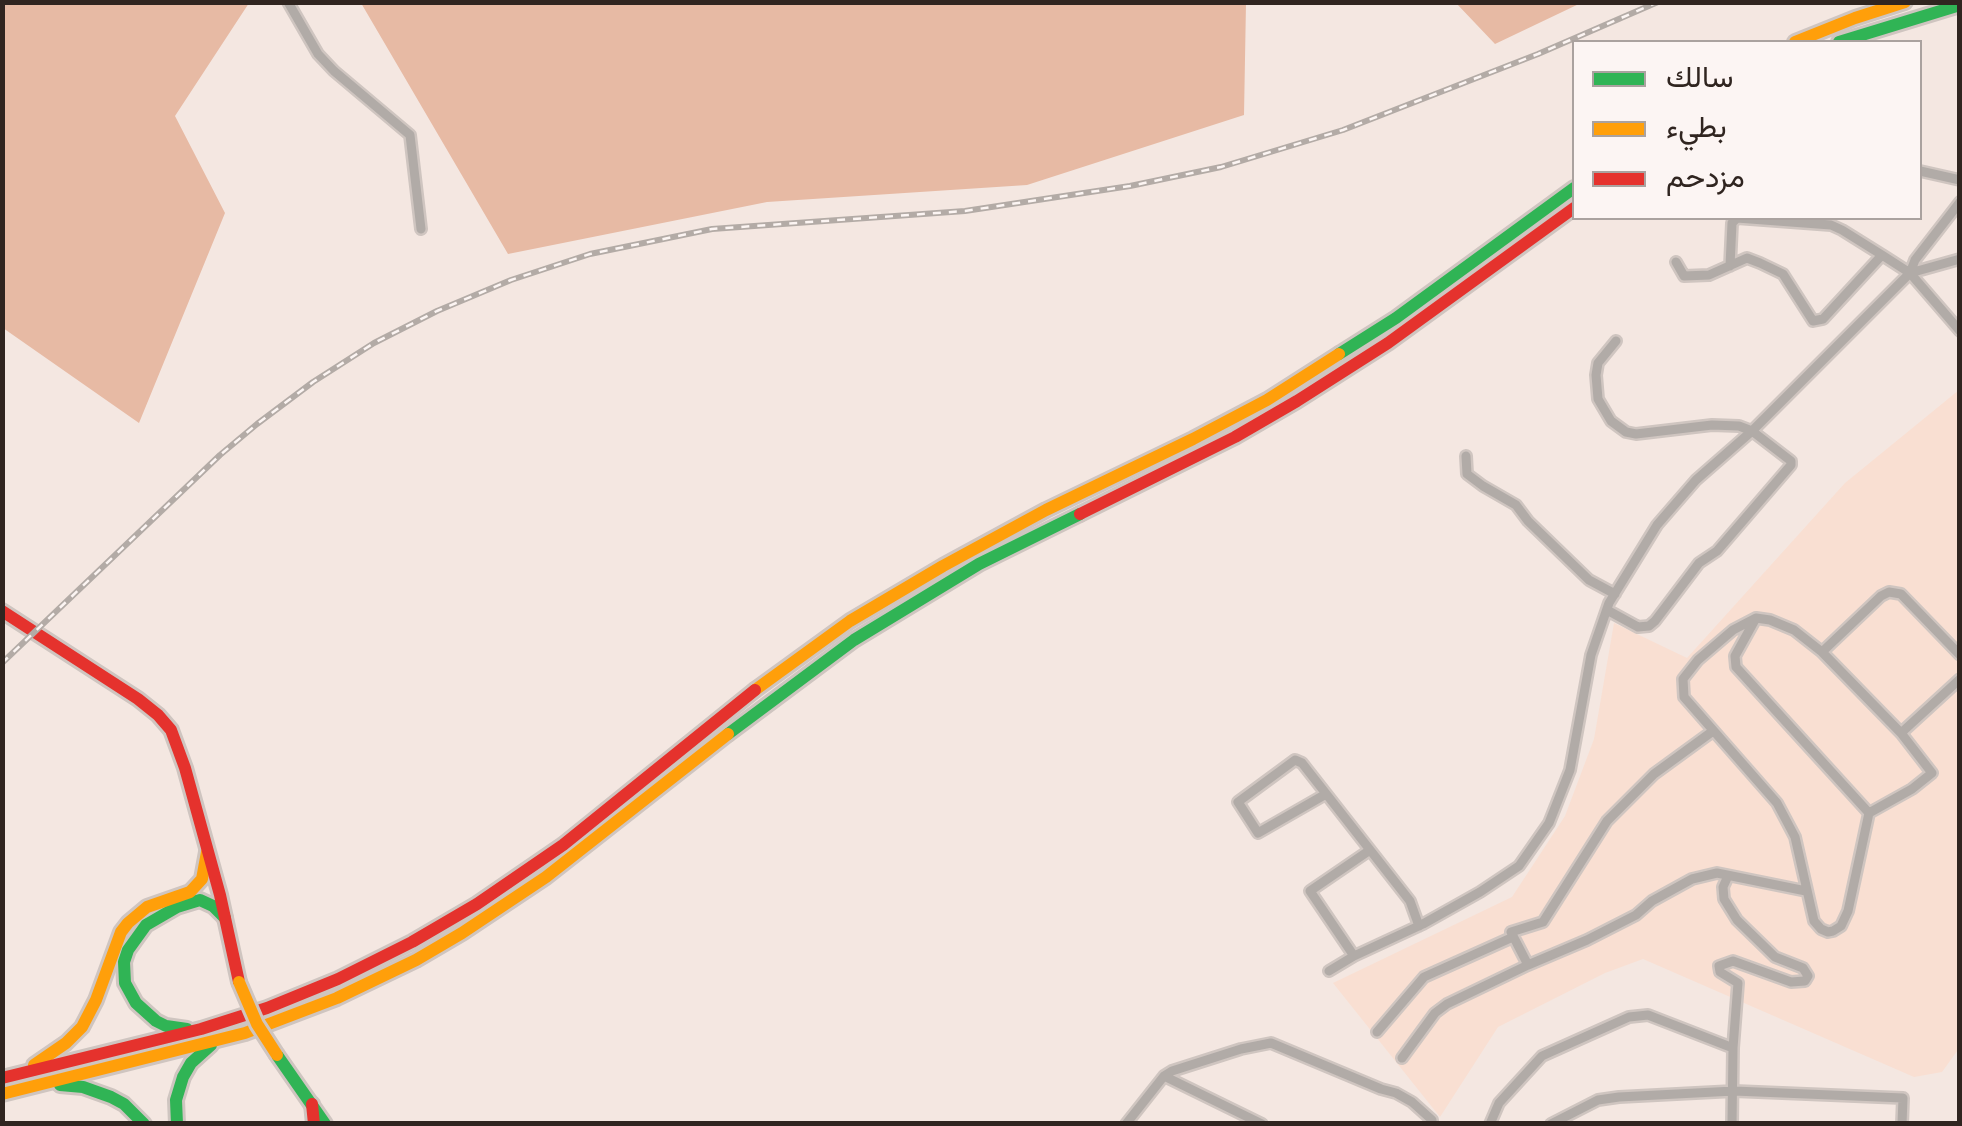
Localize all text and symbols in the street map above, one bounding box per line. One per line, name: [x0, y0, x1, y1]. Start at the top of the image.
legend: [1572, 40, 1922, 220]
text: سالك: [1666, 57, 1733, 96]
text: بطيء: [1666, 107, 1727, 146]
text: مزدحم: [1666, 157, 1745, 196]

